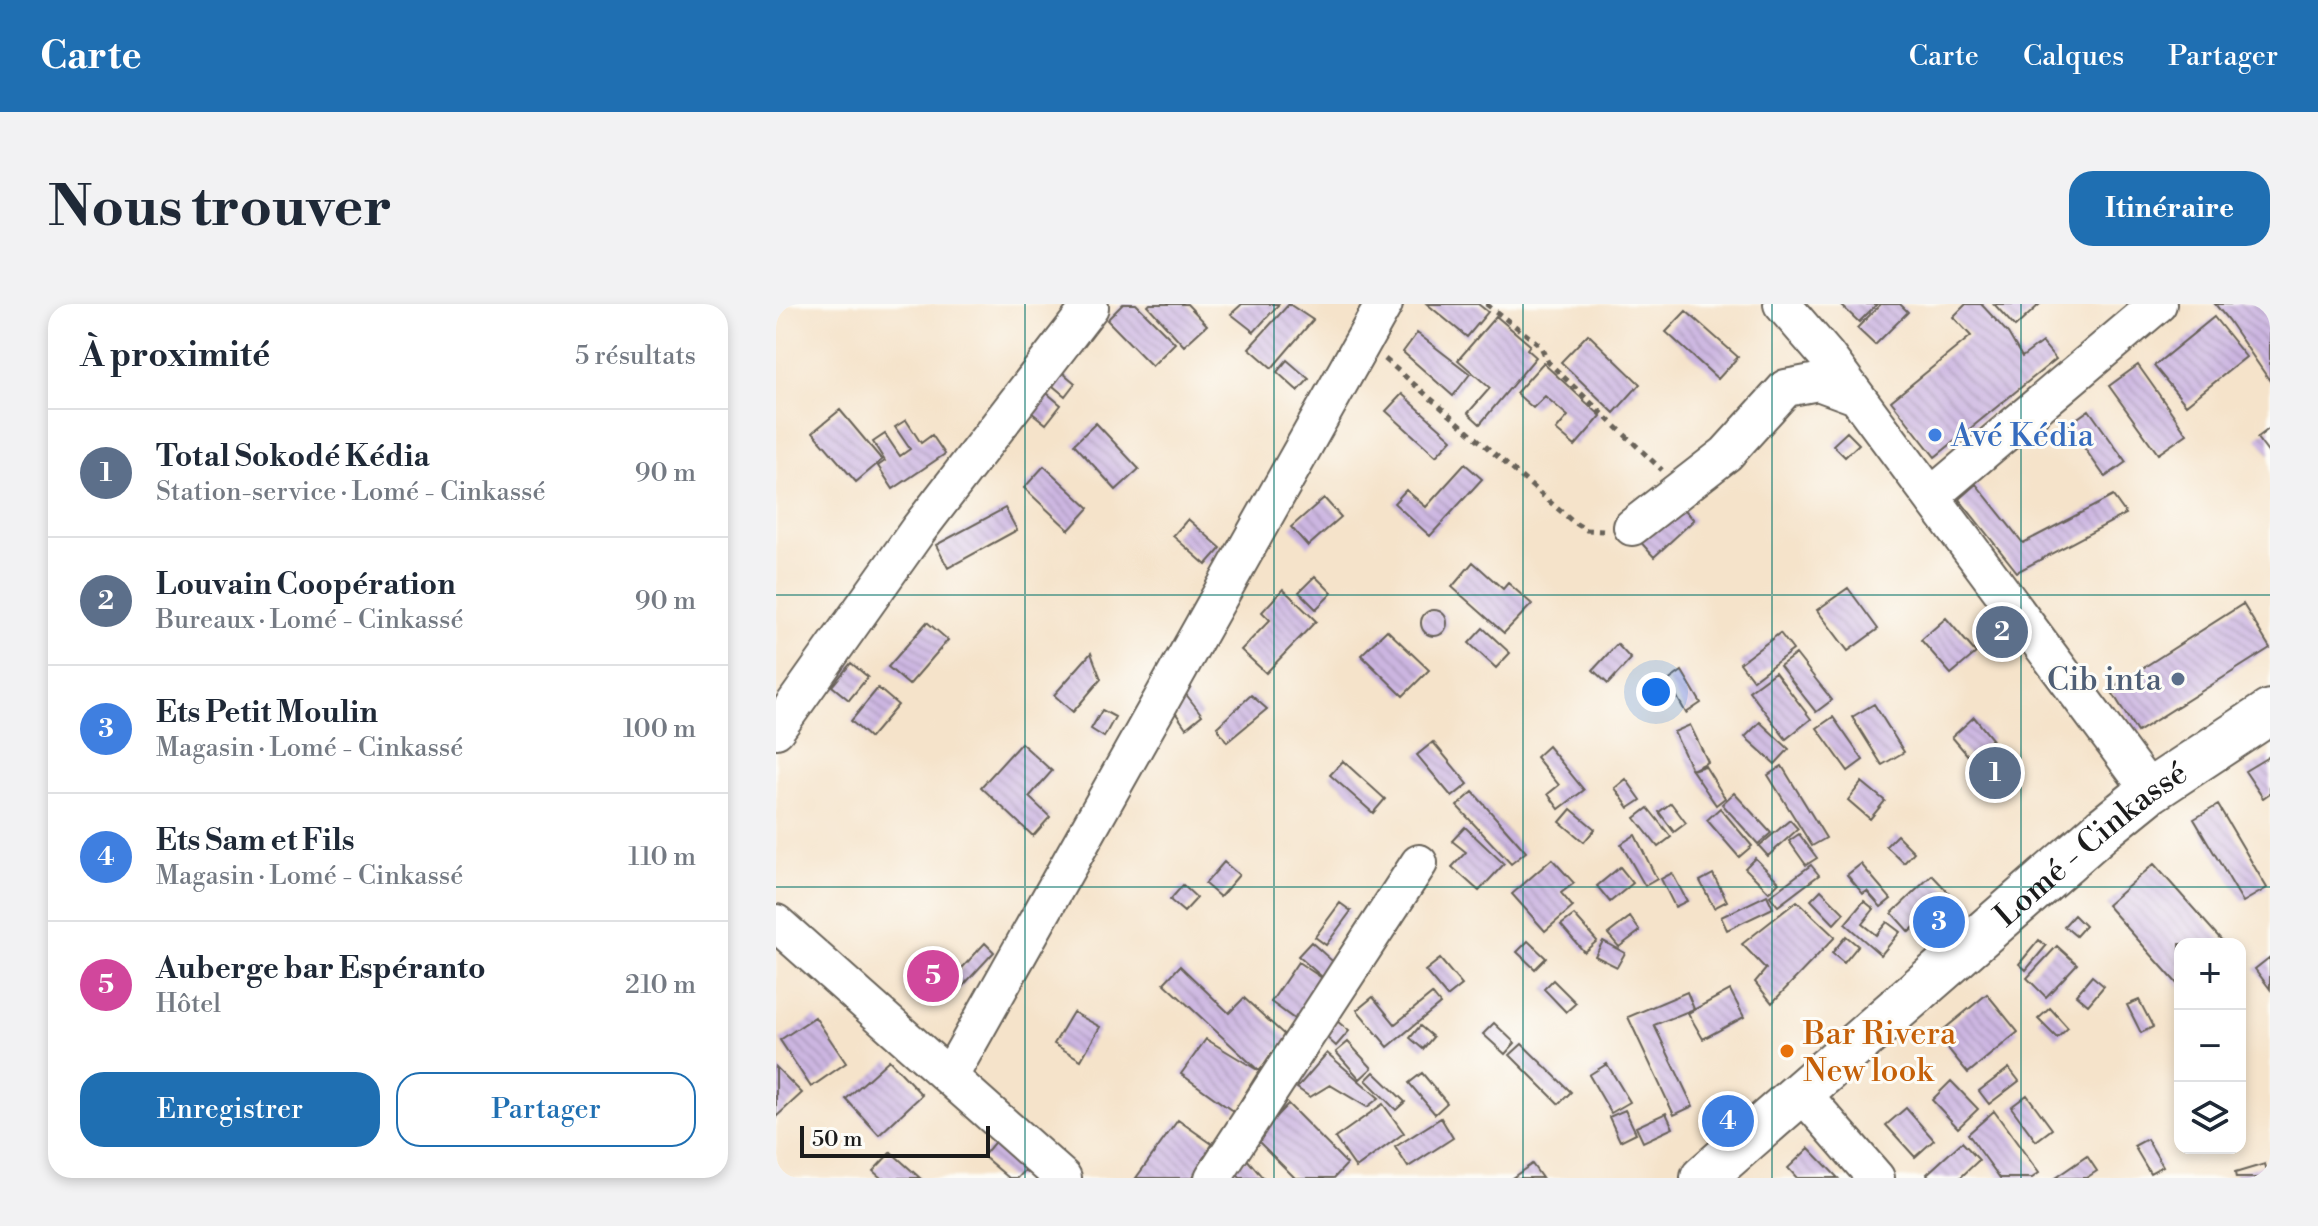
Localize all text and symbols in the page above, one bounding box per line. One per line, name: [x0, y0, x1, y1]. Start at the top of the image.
text: Carte: [40, 33, 142, 80]
text: Carte: [1909, 39, 1979, 74]
text: Calques: [2023, 39, 2124, 74]
text: Partager: [2168, 39, 2278, 74]
button: Itinéraire: [2069, 171, 2270, 246]
text: Nous trouver: [48, 173, 392, 243]
text: À proximité: [80, 335, 270, 377]
text: 5 résultats: [575, 340, 696, 372]
place label: Avé Kédia: [1950, 416, 2095, 456]
marker: Avé Kédia: [1926, 426, 1944, 444]
text: Total Sokodé Kédia: [156, 438, 430, 476]
text: 1: [100, 457, 112, 489]
text: 90 m: [635, 457, 696, 489]
text: Station-service · Lomé - Cinkassé: [156, 476, 546, 508]
text: Louvain Coopération: [156, 566, 456, 604]
text: 2: [98, 585, 114, 617]
text: 90 m: [635, 585, 696, 617]
pin: 2: [1976, 602, 2028, 662]
text: Bureaux · Lomé - Cinkassé: [156, 604, 464, 636]
place label: Cib inta: [2047, 660, 2163, 700]
marker: Cib inta: [2169, 670, 2187, 688]
your location: [1636, 672, 1676, 712]
text: Ets Petit Moulin: [156, 694, 378, 732]
text: 3: [98, 713, 114, 745]
text: 100 m: [623, 713, 696, 745]
text: Magasin · Lomé - Cinkassé: [156, 732, 463, 764]
pin: 1: [1969, 743, 2021, 803]
street label: Lomé - Cinkassé: [1986, 753, 2195, 936]
text: Ets Sam et Fils: [156, 822, 355, 860]
text: 4: [97, 841, 115, 873]
text: 110 m: [628, 841, 696, 873]
text: Magasin · Lomé - Cinkassé: [156, 860, 463, 892]
pin: 3: [1913, 892, 1965, 952]
map controls: [2174, 938, 2246, 1154]
button: +: [2174, 938, 2246, 1010]
pin: 5: [907, 946, 959, 1006]
text: Auberge bar Espéranto: [156, 950, 486, 988]
text: 5: [98, 969, 114, 1001]
text: 210 m: [625, 969, 696, 1001]
text: Hôtel: [156, 988, 221, 1020]
button: −: [2174, 1010, 2246, 1082]
place label: Bar Rivera New look: [1802, 1014, 1957, 1091]
marker: Bar Rivera New look: [1778, 1042, 1796, 1060]
button: Enregistrer: [80, 1072, 380, 1147]
button: Partager: [396, 1072, 696, 1147]
button: layers: [2174, 1082, 2246, 1154]
pin: 4: [1702, 1091, 1754, 1151]
scale bar: [800, 1122, 990, 1158]
text: 50 m: [812, 1126, 863, 1153]

